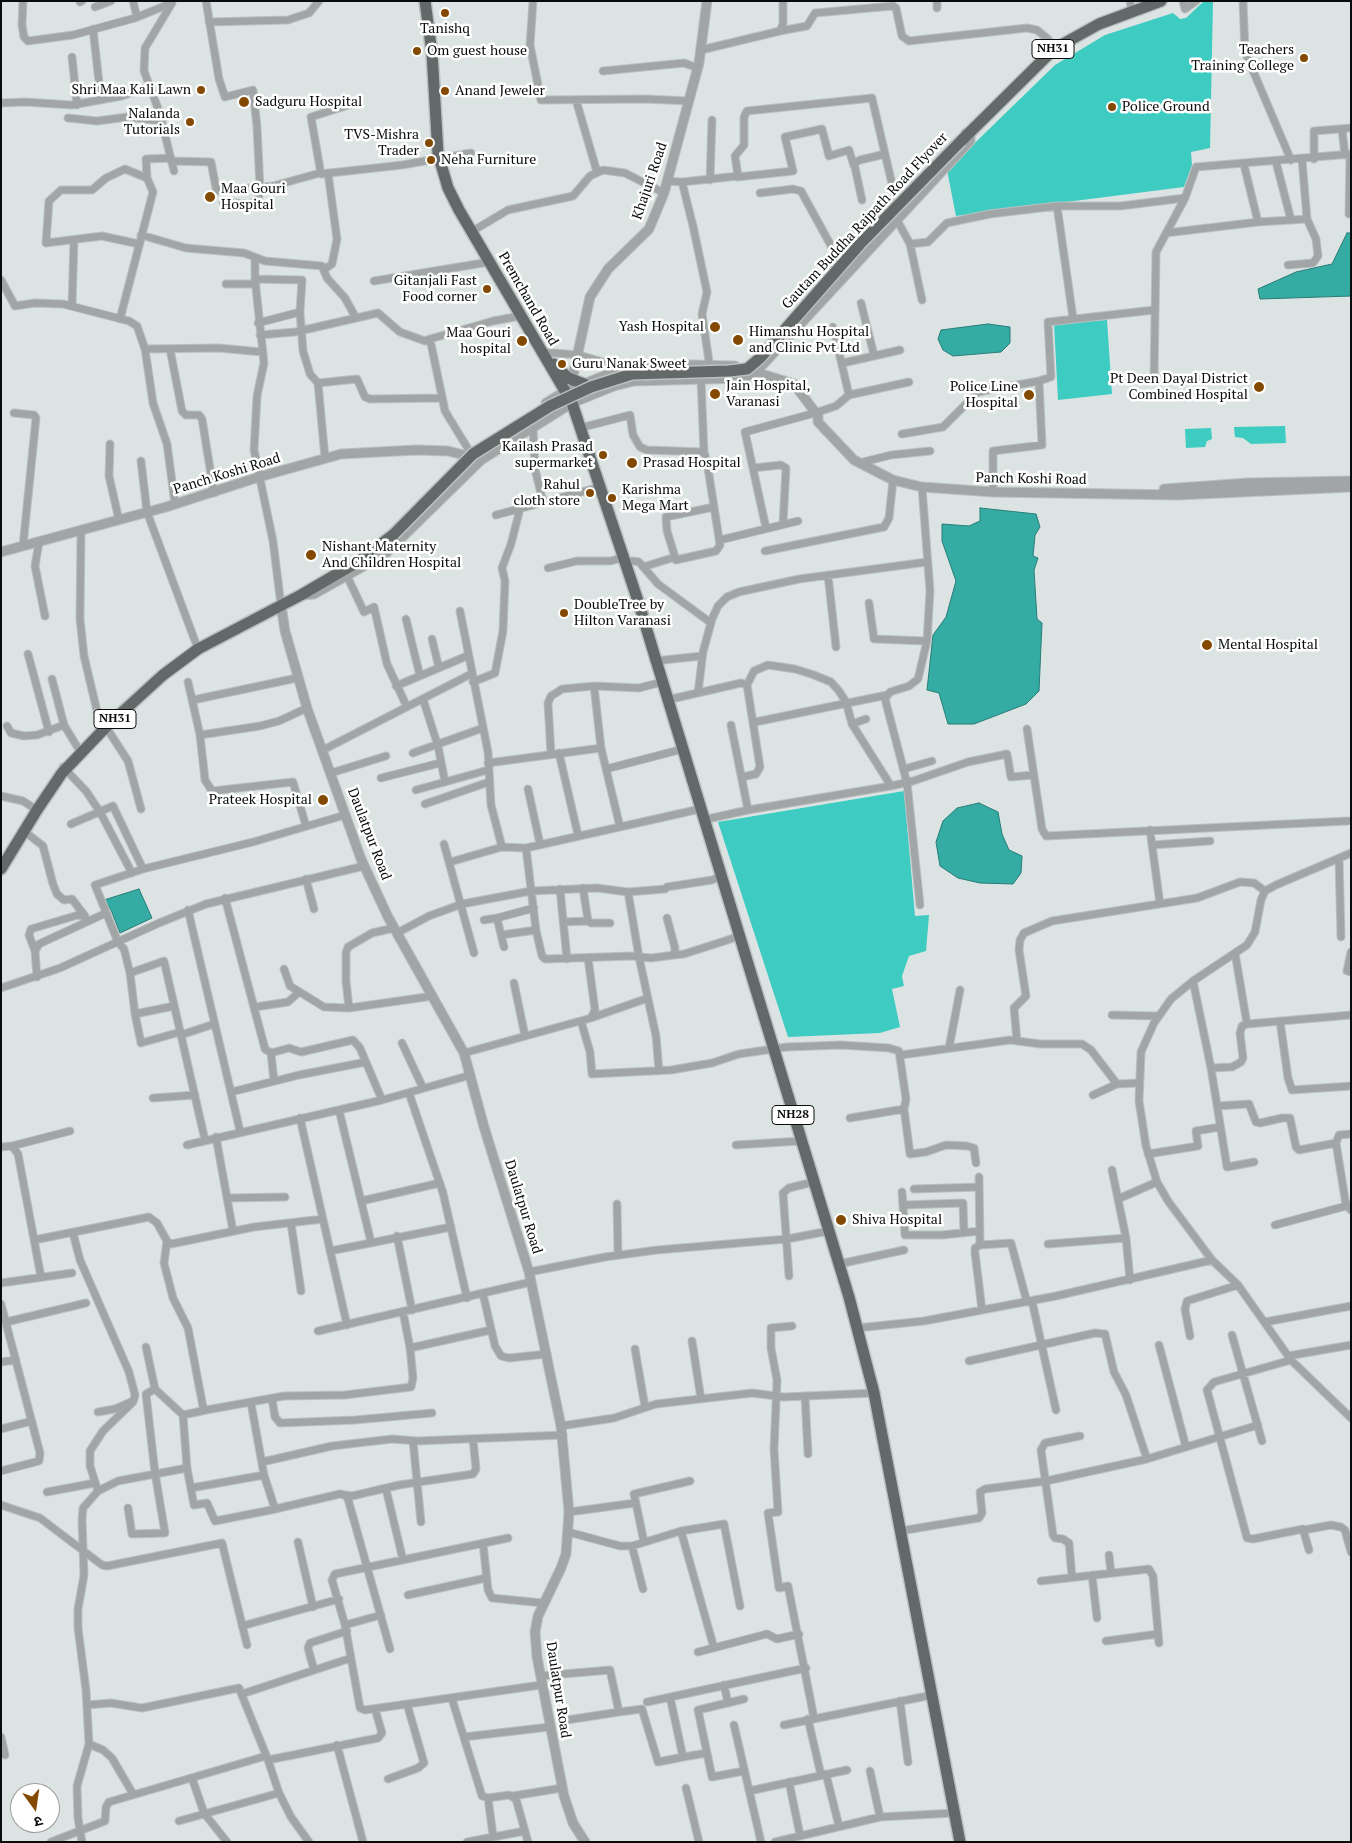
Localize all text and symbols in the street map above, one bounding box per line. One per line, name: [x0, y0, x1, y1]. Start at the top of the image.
marker: Tanishq: [439, 7, 451, 19]
place label: Tanishq: [420, 21, 470, 37]
road number: NH31: [1032, 40, 1074, 59]
place label: Teachers Training College: [1191, 42, 1294, 74]
place label: Om guest house: [427, 43, 527, 59]
marker: Om guest house: [411, 45, 423, 57]
marker: Teachers Training College: [1298, 52, 1310, 64]
place label: Shri Maa Kali Lawn: [71, 82, 191, 98]
place label: Anand Jeweler: [455, 83, 545, 99]
marker: Shri Maa Kali Lawn: [195, 84, 207, 96]
marker: Anand Jeweler: [439, 85, 451, 97]
place label: Sadguru Hospital: [255, 94, 362, 110]
marker: Sadguru Hospital: [237, 95, 251, 109]
place label: Police Ground: [1122, 99, 1210, 115]
marker: Police Ground: [1106, 101, 1118, 113]
place label: Nalanda Tutorials: [124, 106, 180, 138]
marker: Nalanda Tutorials: [184, 116, 196, 128]
place label: TVS-Mishra Trader: [344, 127, 419, 160]
street label: Gautam Buddha Rajpath Road Flyover: [779, 129, 951, 313]
marker: TVS-Mishra Trader: [423, 137, 435, 149]
street label: Khajuri Road: [629, 140, 671, 222]
place label: Neha Furniture: [441, 152, 536, 168]
marker: Neha Furniture: [425, 154, 437, 166]
place label: Maa Gouri Hospital: [221, 181, 286, 213]
marker: Maa Gouri Hospital: [203, 190, 217, 204]
street label: Premchand Road: [494, 249, 562, 349]
place label: Gitanjali Fast Food corner: [394, 273, 477, 306]
marker: Gitanjali Fast Food corner: [481, 283, 493, 295]
place label: Yash Hospital: [619, 319, 704, 335]
marker: Yash Hospital: [708, 320, 722, 334]
place label: Himanshu Hospital and Clinic Pvt Ltd: [749, 324, 869, 357]
place label: Maa Gouri hospital: [446, 325, 511, 358]
marker: Himanshu Hospital and Clinic Pvt Ltd: [731, 333, 745, 347]
marker: Maa Gouri hospital: [515, 334, 529, 348]
place label: Guru Nanak Sweet: [572, 356, 687, 372]
marker: Guru Nanak Sweet: [556, 358, 568, 370]
place label: Pt Deen Dayal District Combined Hospital: [1110, 371, 1248, 404]
place label: Jain Hospital, Varanasi: [726, 378, 810, 411]
place label: Police Line Hospital: [950, 379, 1018, 412]
marker: Pt Deen Dayal District Combined Hospital: [1252, 380, 1266, 394]
marker: Jain Hospital, Varanasi: [708, 387, 722, 401]
marker: Police Line Hospital: [1022, 388, 1036, 402]
place label: Kailash Prasad supermarket: [502, 439, 593, 472]
marker: Kailash Prasad supermarket: [597, 449, 609, 461]
street label: Panch Koshi Road: [171, 450, 283, 498]
place label: Prasad Hospital: [643, 455, 741, 471]
marker: Prasad Hospital: [625, 456, 639, 470]
street label: Panch Koshi Road: [975, 470, 1087, 488]
place label: Rahul cloth store: [513, 477, 580, 510]
place label: Karishma Mega Mart: [622, 482, 689, 514]
marker: Rahul cloth store: [584, 487, 596, 499]
marker: Karishma Mega Mart: [606, 492, 618, 504]
place label: Nishant Maternity And Children Hospital: [322, 539, 461, 572]
marker: Nishant Maternity And Children Hospital: [304, 548, 318, 562]
place label: DoubleTree by Hilton Varanasi: [574, 597, 671, 630]
marker: DoubleTree by Hilton Varanasi: [558, 607, 570, 619]
place label: Mental Hospital: [1218, 637, 1318, 653]
marker: Mental Hospital: [1200, 638, 1214, 652]
road number: NH31: [94, 710, 136, 729]
street label: Daulatpur Road: [344, 785, 394, 883]
place label: Prateek Hospital: [209, 792, 312, 808]
marker: Prateek Hospital: [316, 793, 330, 807]
road number: NH28: [772, 1106, 814, 1124]
street label: Daulatpur Road: [501, 1158, 545, 1256]
place label: Shiva Hospital: [852, 1212, 942, 1228]
marker: Shiva Hospital: [834, 1213, 848, 1227]
street label: Daulatpur Road: [542, 1641, 574, 1739]
north arrow: [10, 1783, 60, 1833]
text: उ: [32, 1812, 45, 1832]

